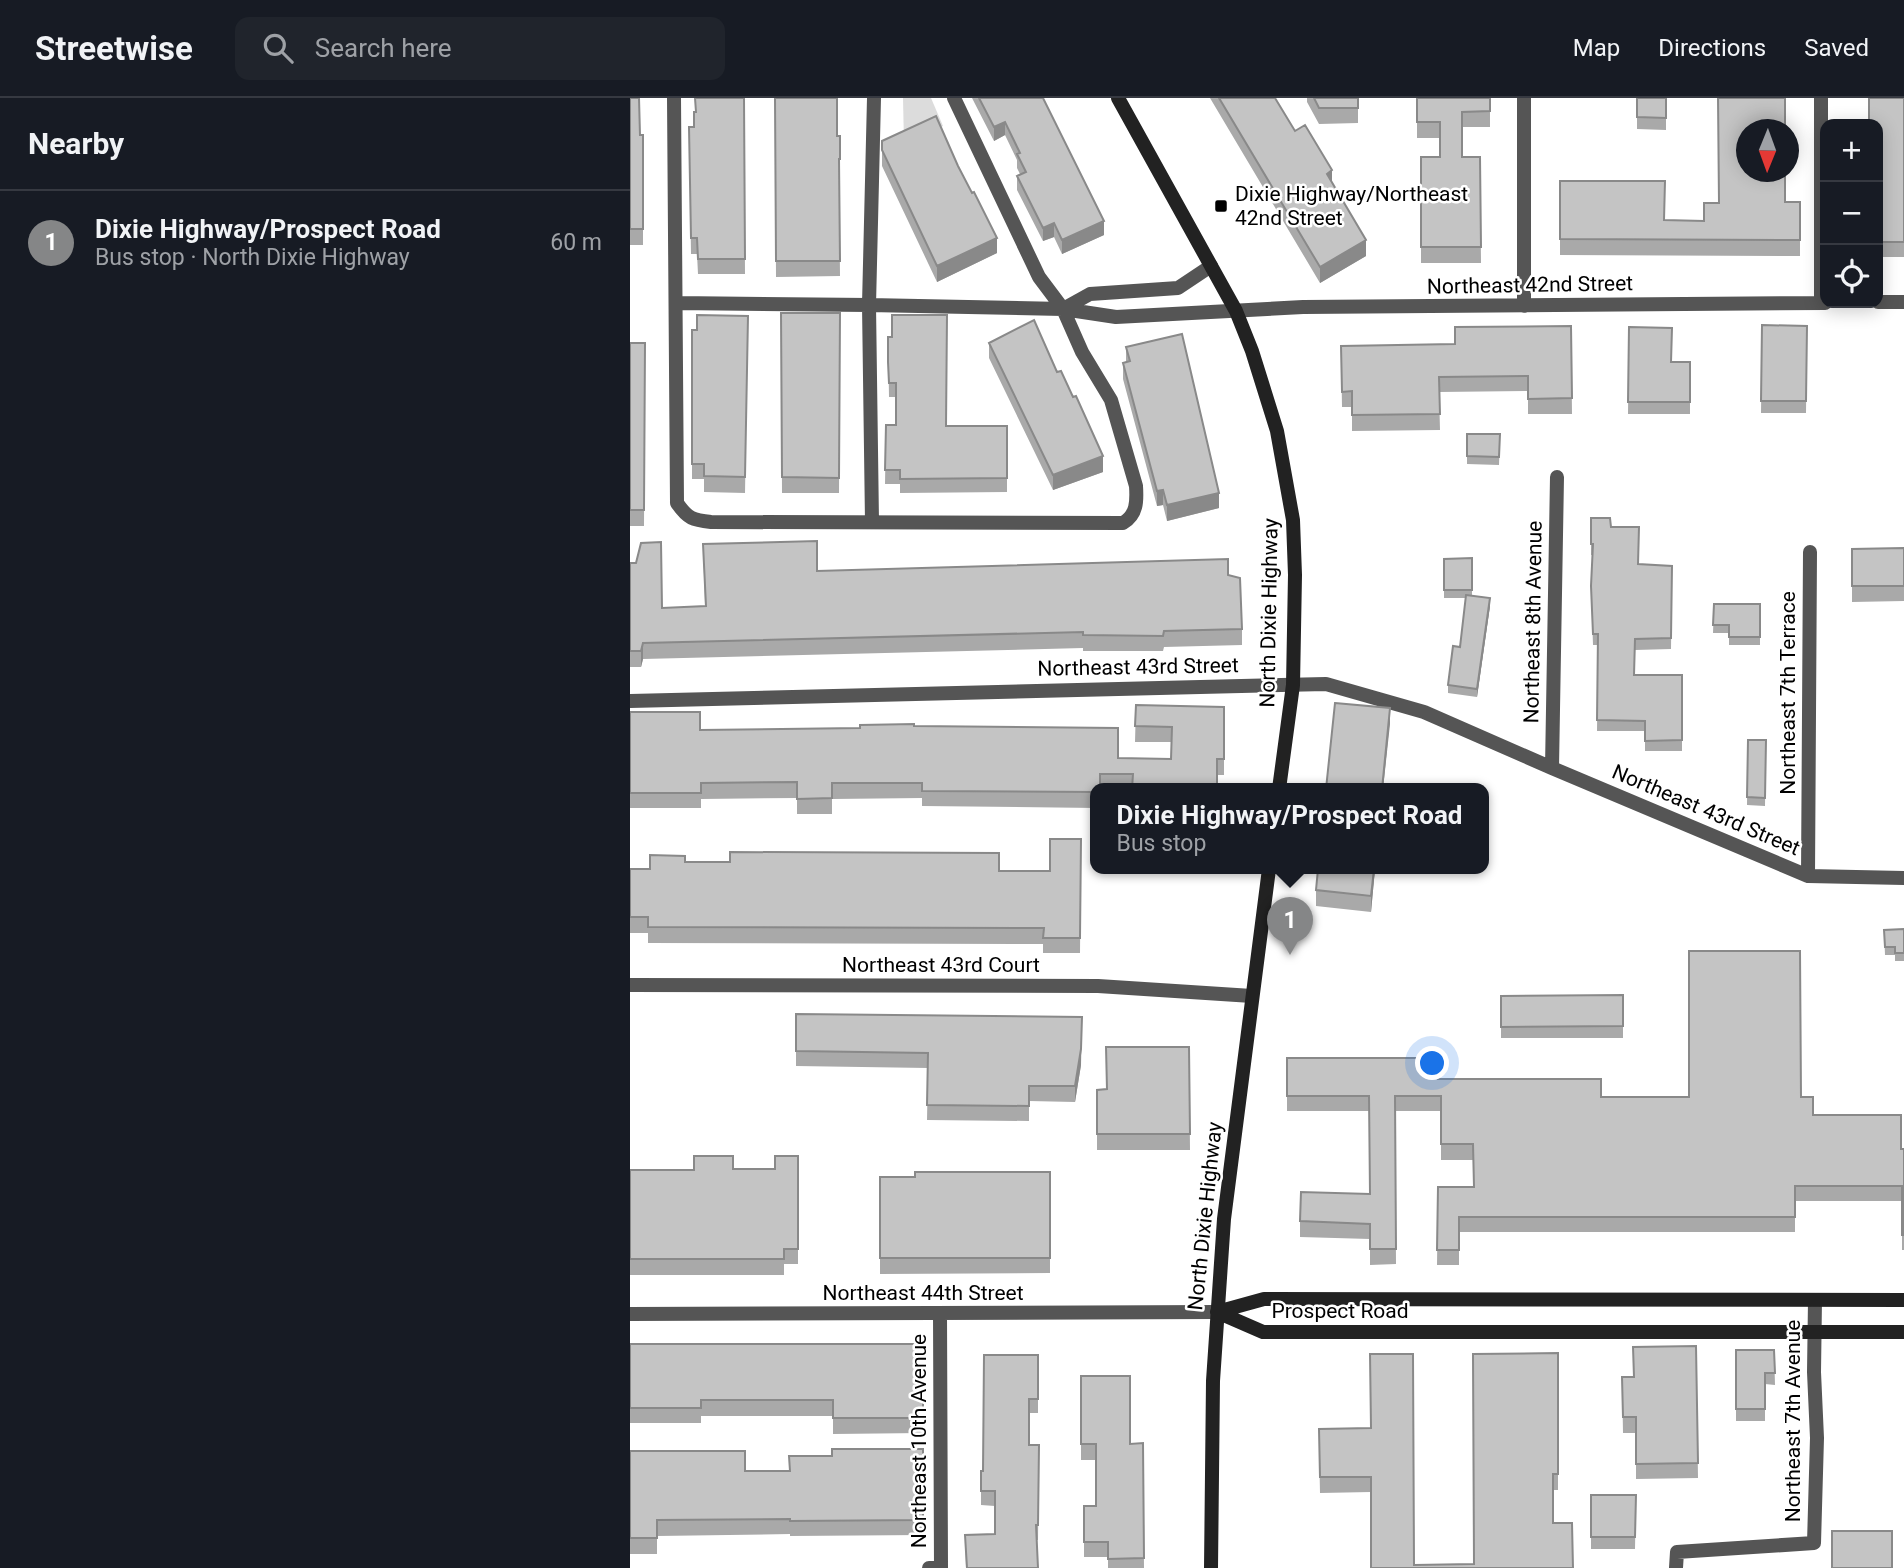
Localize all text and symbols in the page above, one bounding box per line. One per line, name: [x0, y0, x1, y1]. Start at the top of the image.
search box: [235, 17, 725, 80]
text: Streetwise: [35, 29, 193, 68]
icon: search: [259, 29, 297, 67]
text: Search here: [315, 33, 452, 63]
text: Map: [1573, 34, 1620, 62]
text: Directions: [1658, 34, 1766, 62]
text: Saved: [1804, 34, 1869, 62]
north arrow: [1736, 119, 1799, 182]
map controls: [1820, 119, 1883, 308]
button: +: [1820, 119, 1883, 182]
text: Nearby: [28, 126, 124, 161]
place label: Dixie Highway/Northeast 42nd Street: [1235, 182, 1468, 230]
button: −: [1820, 182, 1883, 245]
marker: Dixie Highway/Northeast 42nd Street: [1213, 198, 1229, 214]
text: Dixie Highway/Prospect Road: [95, 214, 441, 244]
text: 1: [44, 229, 58, 256]
text: 60 m: [550, 229, 602, 256]
text: Bus stop · North Dixie Highway: [95, 244, 410, 271]
button: locate: [1820, 245, 1883, 308]
street label: Northeast 42nd Street: [1427, 271, 1633, 299]
street label: North Dixie Highway: [1255, 518, 1283, 708]
street label: Northeast 8th Avenue: [1519, 520, 1547, 724]
street label: Northeast 7th Terrace: [1776, 591, 1800, 795]
street label: Northeast 43rd Street: [1037, 653, 1239, 681]
street label: Northeast 43rd Street: [1609, 760, 1804, 860]
popup: [1090, 783, 1489, 874]
text: Dixie Highway/Prospect Road: [1117, 800, 1462, 830]
text: Bus stop: [1117, 830, 1206, 857]
pin: 1: [1267, 897, 1313, 955]
street label: Northeast 43rd Court: [842, 953, 1040, 977]
your location: [1415, 1046, 1449, 1080]
street label: North Dixie Highway: [1183, 1120, 1227, 1311]
street label: Northeast 44th Street: [822, 1281, 1024, 1305]
street label: Prospect Road: [1271, 1299, 1409, 1323]
street label: Northeast 7th Avenue: [1781, 1320, 1805, 1522]
street label: Northeast 10th Avenue: [907, 1334, 931, 1548]

